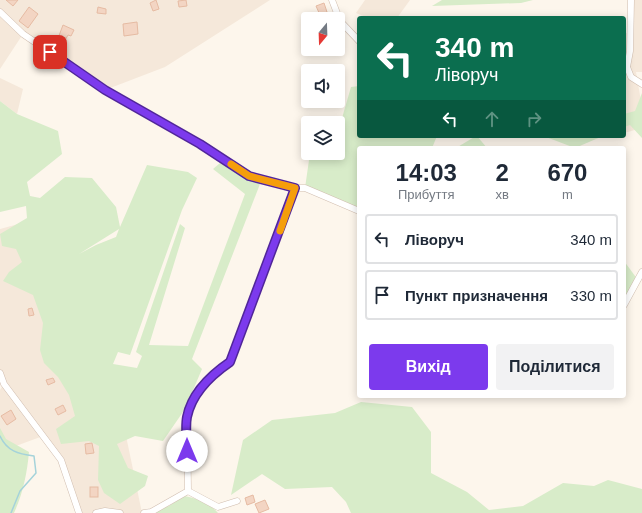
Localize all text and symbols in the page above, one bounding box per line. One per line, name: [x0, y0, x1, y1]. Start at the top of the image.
north arrow: [301, 12, 345, 56]
map controls: [301, 12, 345, 160]
icon: left: [369, 32, 421, 84]
text: 340 m: [435, 32, 514, 63]
pin: [33, 35, 67, 69]
icon: arrive: [39, 41, 61, 63]
button: sound: [301, 64, 345, 108]
text: Ліворуч: [435, 65, 498, 85]
icon: left: [439, 108, 461, 130]
icon: ahead: [481, 108, 503, 130]
icon: right: [523, 108, 545, 130]
button: layers: [301, 116, 345, 160]
text: 14:03: [396, 159, 457, 186]
text: 2: [495, 159, 509, 186]
text: 670: [547, 159, 587, 186]
text: Прибуття: [398, 187, 454, 202]
text: хв: [495, 187, 509, 202]
text: m: [562, 187, 573, 202]
icon: left: [371, 228, 393, 250]
text: Ліворуч: [405, 231, 464, 248]
text: 340 m: [570, 231, 612, 248]
icon: arrive: [371, 284, 393, 306]
text: Пункт призначення: [405, 287, 548, 304]
text: 330 m: [570, 287, 612, 304]
button: Вихід: [369, 344, 488, 390]
button: Поділитися: [496, 344, 614, 390]
position arrow: [166, 430, 208, 472]

